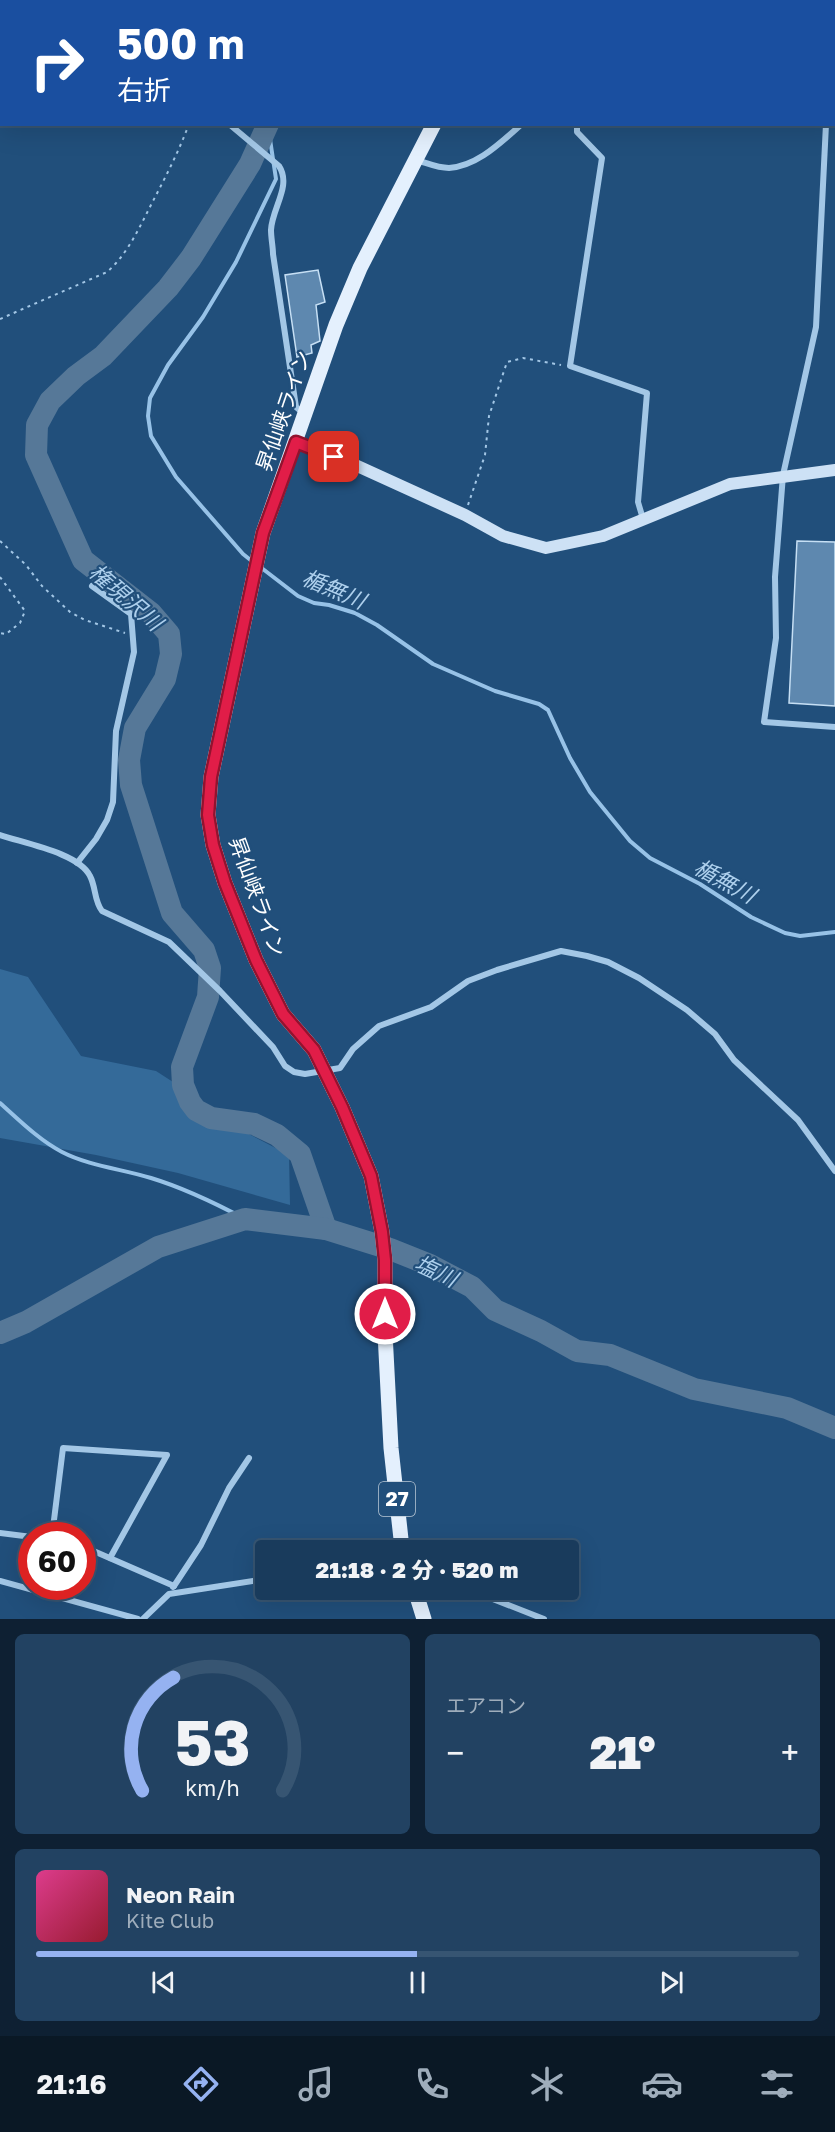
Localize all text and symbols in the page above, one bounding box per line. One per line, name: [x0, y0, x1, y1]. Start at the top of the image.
text: 500 m: [117, 18, 244, 68]
icon: right: [18, 24, 96, 102]
text: 右折: [117, 74, 171, 106]
street label: 昇仙峡ライン: [250, 347, 316, 474]
pin: [308, 431, 359, 482]
icon: arrive: [317, 440, 350, 473]
water label: 権現沢川: [84, 558, 170, 637]
water label: 楯無川: [299, 563, 372, 615]
street label: 昇仙峡ライン: [224, 833, 292, 960]
water label: 楯無川: [690, 853, 762, 909]
water label: 塩川: [411, 1249, 464, 1293]
position arrow: [353, 1282, 417, 1346]
road number: 27: [379, 1482, 415, 1516]
speed limit sign: 60: [18, 1522, 96, 1600]
text: 21:18 · 2 分 · 520 m: [316, 1556, 518, 1583]
text: エアコン: [446, 1693, 526, 1717]
text: 53: [174, 1704, 251, 1779]
text: 21°: [589, 1725, 656, 1779]
text: −: [446, 1733, 464, 1772]
text: +: [781, 1733, 799, 1772]
text: km/h: [185, 1775, 240, 1801]
text: Neon Rain: [126, 1881, 235, 1908]
text: Kite Club: [126, 1908, 214, 1932]
icon: previous: [147, 1966, 180, 1999]
icon: pause: [401, 1966, 434, 1999]
icon: next: [655, 1966, 688, 1999]
icon: directions: [180, 2063, 222, 2105]
icon: music: [295, 2063, 337, 2105]
icon: phone: [411, 2063, 453, 2105]
icon: climate: [526, 2063, 568, 2105]
icon: car: [641, 2063, 683, 2105]
icon: filters: [756, 2063, 798, 2105]
text: 21:16: [37, 2068, 107, 2100]

